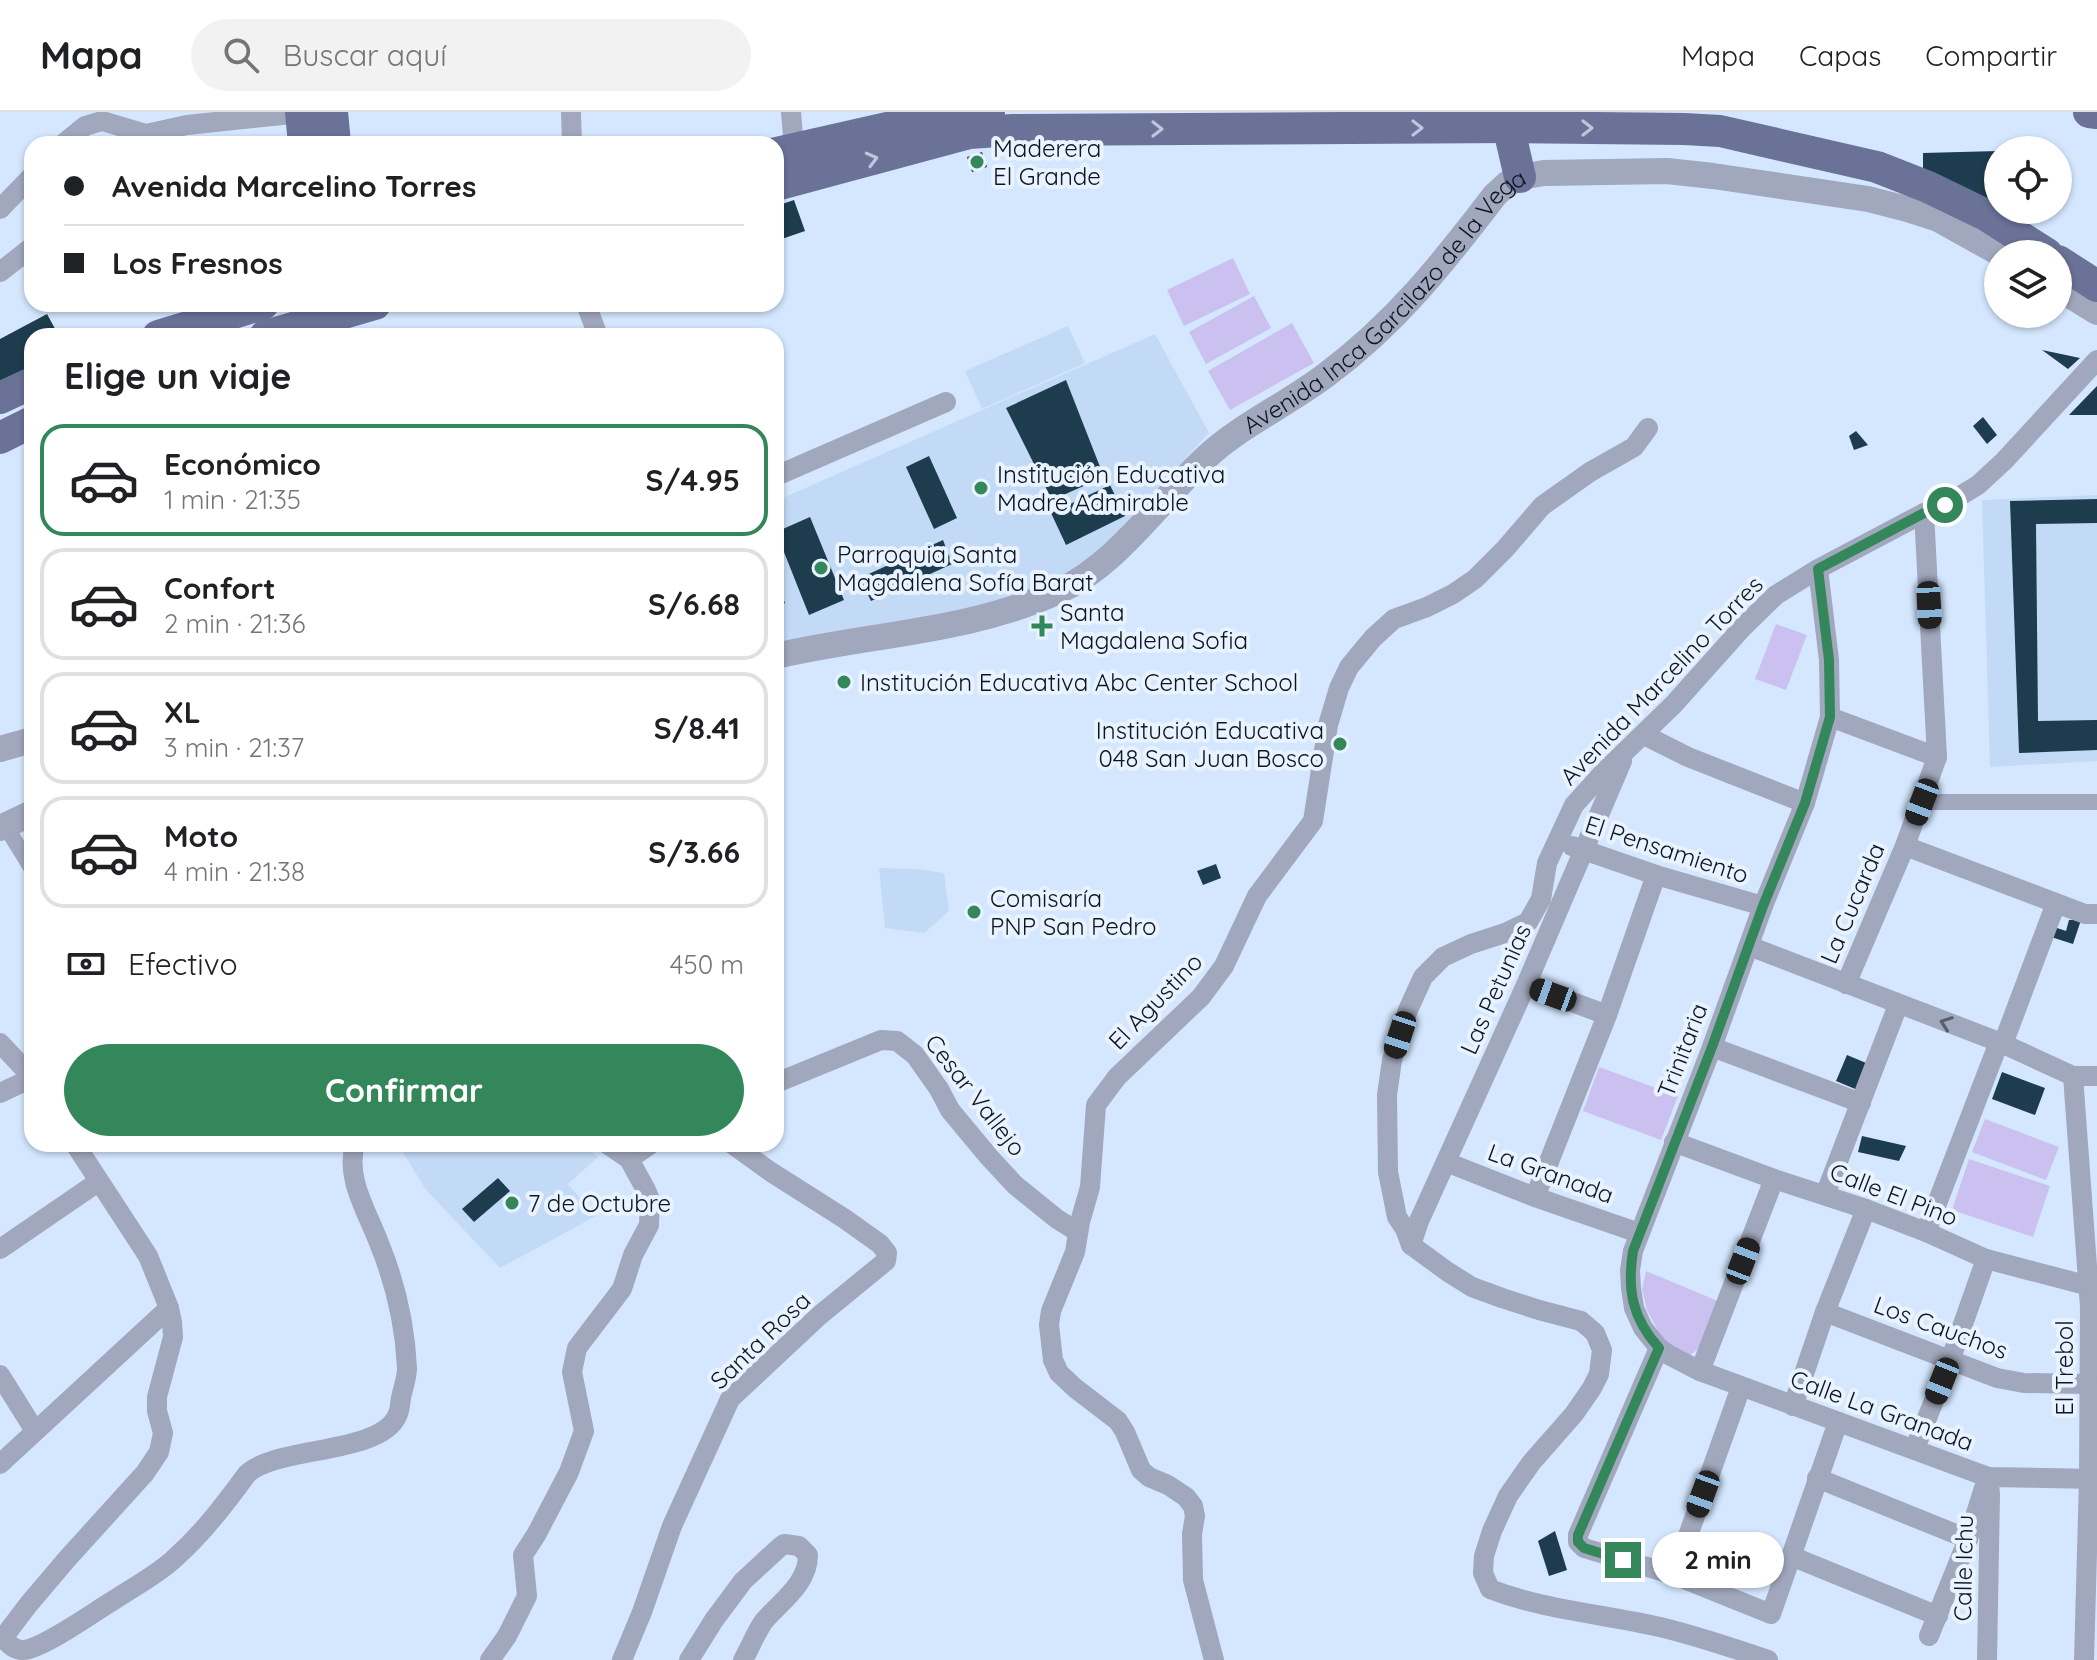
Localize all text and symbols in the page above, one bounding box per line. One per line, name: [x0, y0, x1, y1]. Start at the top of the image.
search box: [191, 19, 751, 91]
text: Mapa: [40, 31, 143, 79]
icon: search: [219, 33, 263, 77]
text: Buscar aquí: [283, 36, 447, 74]
text: Mapa: [1681, 38, 1755, 73]
text: Capas: [1799, 38, 1881, 73]
text: Compartir: [1925, 38, 2057, 73]
one-way arrow: [1411, 119, 1424, 137]
one-way arrow: [1581, 119, 1594, 137]
one-way arrow: [1151, 120, 1164, 138]
place label: Maderera El Grande: [993, 133, 1101, 191]
map controls: [1984, 136, 2072, 328]
button: locate: [1984, 136, 2072, 224]
one-way arrow: [865, 152, 879, 169]
marker: Maderera El Grande: [968, 153, 986, 171]
street label: Avenida Inca Garcilazo de la Vega: [1237, 162, 1531, 440]
text: Avenida Marcelino Torres: [112, 167, 476, 205]
button: layers: [1984, 240, 2072, 328]
text: Los Fresnos: [112, 244, 283, 282]
text: Elige un viaje: [64, 353, 292, 398]
icon: car: [68, 444, 140, 516]
text: Económico: [164, 445, 321, 483]
place label: Institución Educativa Madre Admirable: [997, 459, 1225, 517]
text: S/4.95: [646, 461, 740, 499]
marker: Institución Educativa Madre Admirable: [972, 479, 990, 497]
text: 1 min · 21:35: [164, 483, 301, 516]
route start: [1927, 487, 1963, 523]
place label: Parroquia Santa Magdalena Sofía Barat: [837, 539, 1093, 597]
marker: Parroquia Santa Magdalena Sofía Barat: [812, 559, 830, 577]
icon: car: [68, 568, 140, 640]
text: Confort: [164, 569, 276, 607]
street label: Avenida Marcelino Torres: [1553, 569, 1769, 791]
car: [1916, 580, 1942, 630]
text: S/6.68: [648, 585, 740, 623]
place label: Santa Magdalena Sofia: [1060, 597, 1248, 655]
text: 2 min · 21:36: [164, 607, 306, 640]
marker: Santa Magdalena Sofia: [1031, 615, 1053, 637]
place label: Institución Educativa Abc Center School: [860, 667, 1298, 697]
marker: Institución Educativa Abc Center School: [835, 673, 853, 691]
icon: car: [68, 692, 140, 764]
text: XL: [164, 693, 201, 731]
text: S/8.41: [654, 709, 740, 747]
place label: Institución Educativa 048 San Juan Bosco: [1096, 715, 1324, 773]
text: 3 min · 21:37: [164, 731, 304, 764]
marker: Institución Educativa 048 San Juan Bosco: [1331, 735, 1349, 753]
car: [1902, 775, 1942, 829]
street label: El Pensamiento: [1581, 808, 1753, 890]
icon: car: [68, 816, 140, 888]
text: Moto: [164, 817, 238, 855]
text: S/3.66: [648, 833, 740, 871]
street label: La Cucarda: [1813, 838, 1891, 968]
text: 4 min · 21:38: [164, 855, 305, 888]
place label: Comisaría PNP San Pedro: [990, 883, 1156, 941]
marker: Comisaría PNP San Pedro: [965, 903, 983, 921]
street label: Las Petunias: [1453, 919, 1537, 1059]
icon: cash: [64, 942, 108, 986]
text: Efectivo: [128, 945, 238, 983]
street label: El Agustino: [1102, 946, 1208, 1056]
text: 450 m: [670, 948, 744, 981]
car: [1526, 976, 1580, 1014]
street label: Trinitaria: [1650, 999, 1714, 1101]
car: [1381, 1008, 1419, 1062]
one-way arrow: [1940, 1016, 1954, 1033]
street label: Cesar Vallejo: [919, 1028, 1033, 1162]
button: Confirmar: [64, 1044, 744, 1136]
street label: La Granada: [1484, 1136, 1618, 1210]
street label: Calle El Pino: [1826, 1156, 1962, 1232]
place label: 7 de Octubre: [528, 1188, 671, 1218]
marker: 7 de Octubre: [503, 1194, 521, 1212]
car: [1723, 1234, 1763, 1288]
street label: Santa Rosa: [704, 1285, 816, 1395]
street label: Los Cauchos: [1870, 1289, 2012, 1365]
street label: El Trebol: [2049, 1320, 2079, 1416]
car: [1922, 1354, 1962, 1408]
street label: Calle La Granada: [1786, 1363, 1978, 1457]
car: [1684, 1467, 1722, 1521]
street label: Calle Ichu: [1947, 1514, 1979, 1622]
callout: 2 min: [1651, 1532, 1783, 1588]
route end: [1605, 1542, 1641, 1578]
text: 2 min: [1684, 1543, 1752, 1576]

